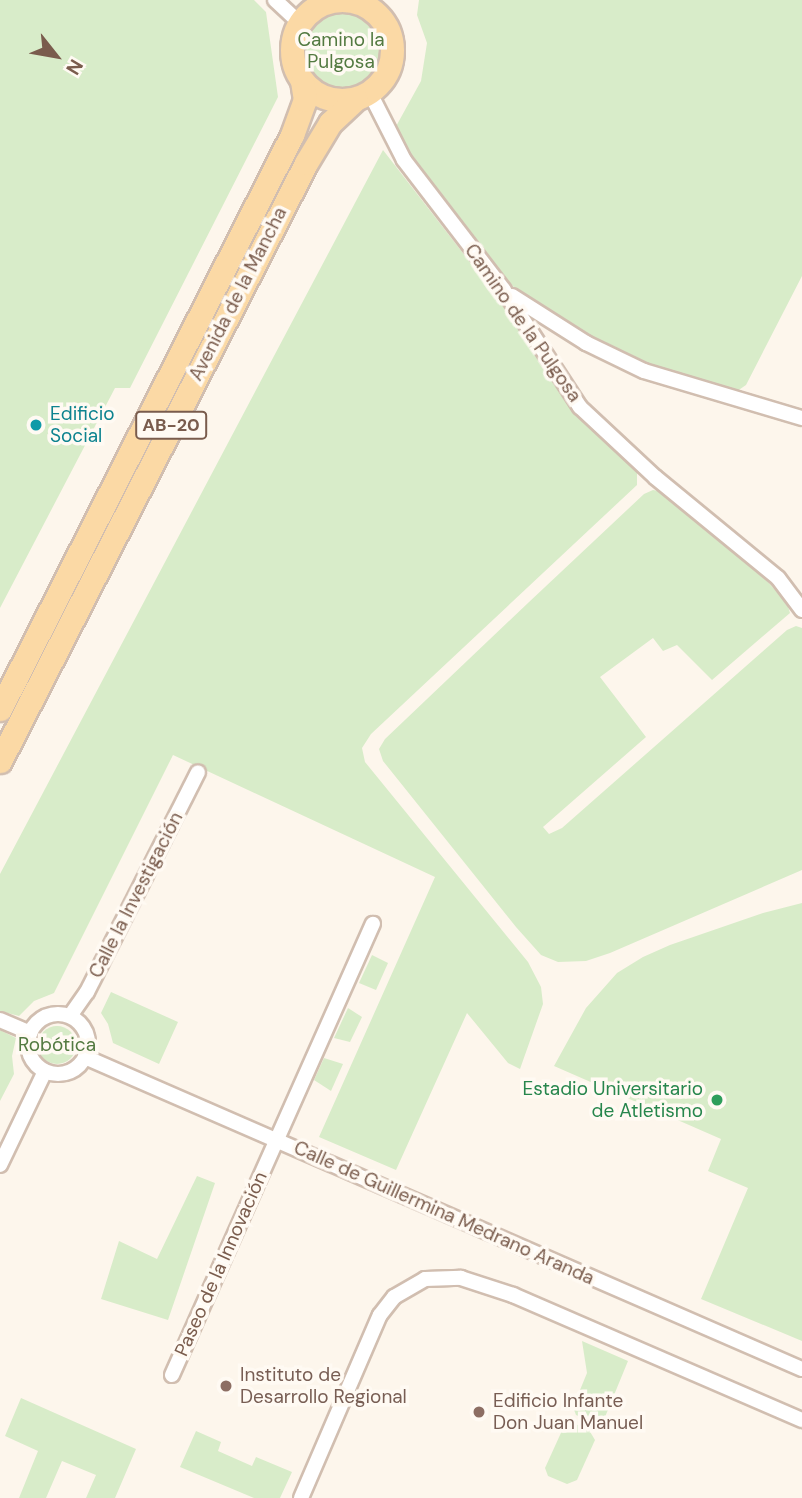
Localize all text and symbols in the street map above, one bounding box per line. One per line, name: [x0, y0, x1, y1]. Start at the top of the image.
north arrow: [21, 21, 91, 91]
park label: Camino la Pulgosa: [297, 29, 385, 73]
text: N: [60, 55, 89, 79]
street label: Avenida de la Mancha: [184, 204, 292, 384]
street label: Camino de la Pulgosa: [460, 240, 586, 406]
place label: Edificio Social: [50, 403, 115, 447]
road number: AB-20: [134, 410, 208, 440]
marker: Edificio Social: [28, 417, 44, 433]
street label: Calle la Investigación: [84, 808, 188, 982]
park label: Robótica: [18, 1034, 96, 1056]
place label: Estadio Universitario de Atletismo: [523, 1078, 703, 1122]
marker: Estadio Universitario de Atletismo: [709, 1092, 725, 1108]
street label: Calle de Guillermina Medrano Aranda: [290, 1136, 598, 1290]
street label: Paseo de la Innovación: [170, 1168, 272, 1360]
place label: Instituto de Desarrollo Regional: [240, 1364, 407, 1408]
marker: Instituto de Desarrollo Regional: [218, 1378, 234, 1394]
place label: Edificio Infante Don Juan Manuel: [493, 1390, 643, 1434]
marker: Edificio Infante Don Juan Manuel: [471, 1404, 487, 1420]

